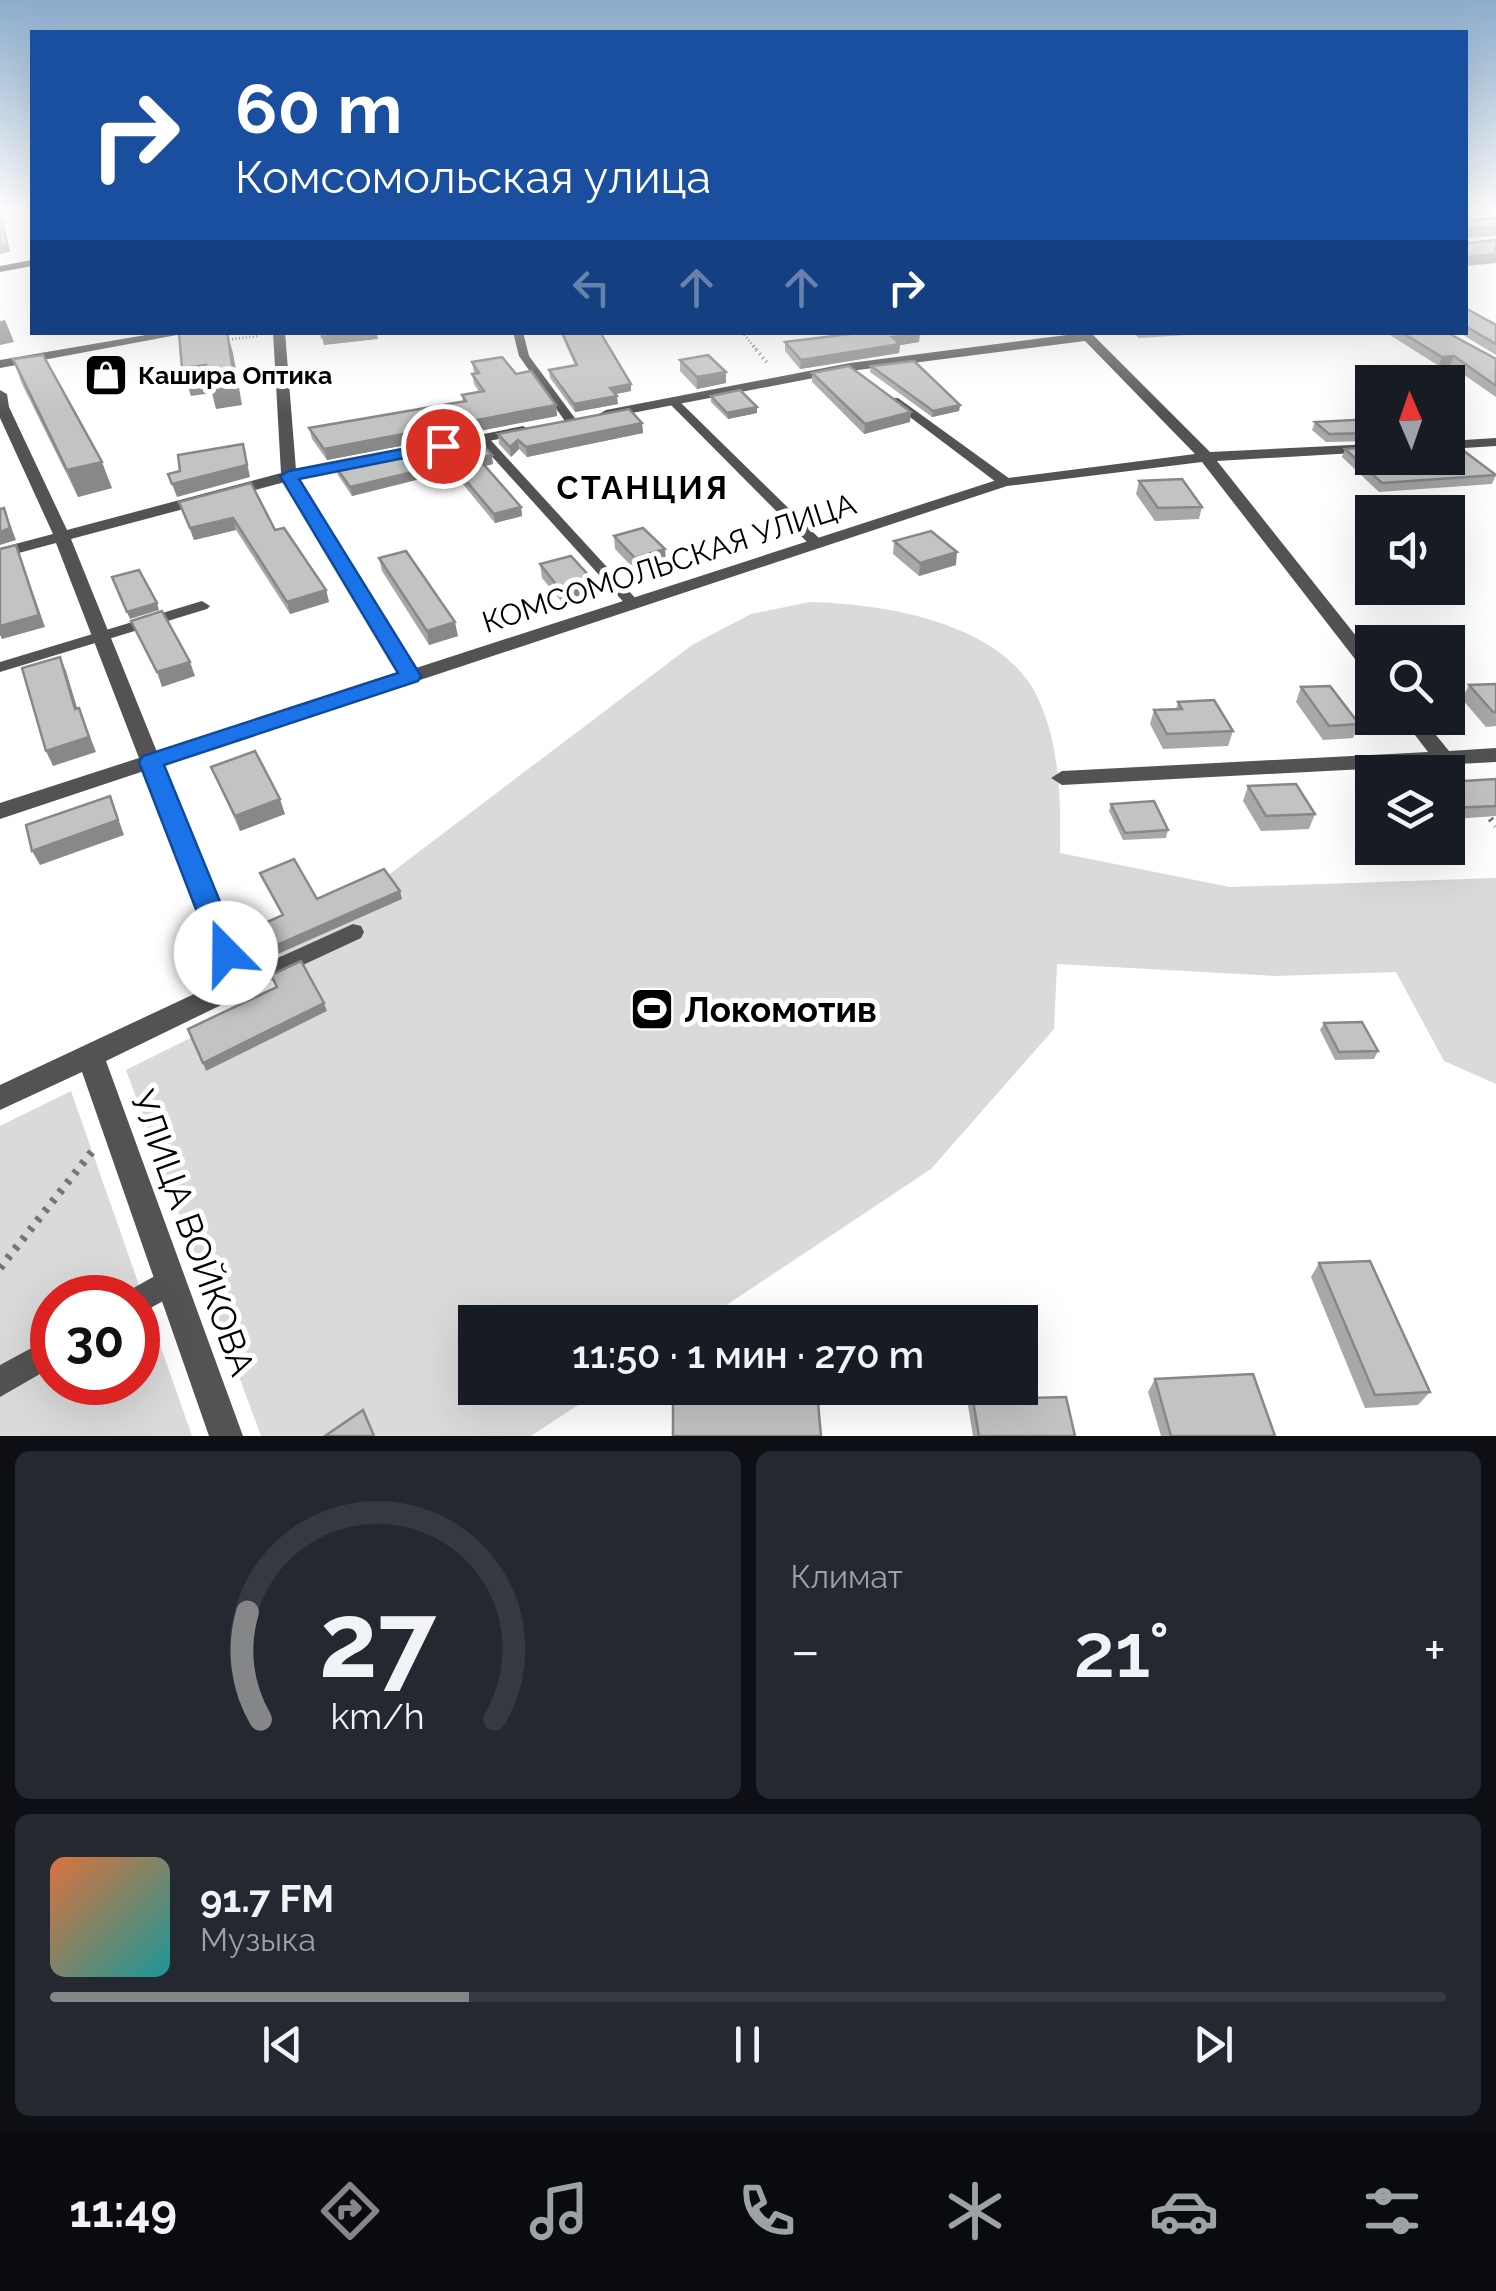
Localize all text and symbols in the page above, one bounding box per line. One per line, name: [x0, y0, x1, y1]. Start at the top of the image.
text: 60 m: [235, 67, 402, 149]
icon: right: [70, 70, 200, 200]
text: Комсомольская улица: [235, 151, 711, 204]
icon: left: [564, 260, 619, 315]
icon: ahead: [669, 260, 724, 315]
icon: ahead: [774, 260, 829, 315]
icon: right: [879, 260, 934, 315]
shop icon: Кашира Оптика: [83, 352, 129, 398]
place label: Кашира Оптика: [138, 360, 332, 390]
north arrow: [1355, 365, 1465, 475]
map controls: [1355, 365, 1465, 865]
pin: [401, 404, 486, 489]
icon: arrive: [416, 419, 471, 474]
district label: СТАНЦИЯ: [557, 469, 729, 506]
street label: КОМСОМОЛЬСКАЯ УЛИЦА: [478, 486, 860, 640]
button: sound: [1355, 495, 1465, 605]
button: search: [1355, 625, 1465, 735]
button: layers: [1355, 755, 1465, 865]
position arrow: [174, 901, 278, 1005]
sports icon: Локомотив: [629, 986, 675, 1032]
place label: Локомотив: [684, 989, 877, 1030]
street label: УЛИЦА ВОЙКОВА: [122, 1085, 264, 1382]
speed limit sign: 30: [30, 1275, 160, 1405]
text: 11:50 · 1 мин · 270 m: [572, 1332, 924, 1377]
text: Климат: [791, 1558, 903, 1595]
text: 27: [319, 1579, 437, 1701]
text: 21°: [1074, 1606, 1170, 1695]
text: −: [791, 1618, 820, 1683]
text: +: [1423, 1618, 1446, 1683]
text: km/h: [331, 1695, 425, 1737]
text: 91.7 FM: [200, 1876, 334, 1921]
text: Музыка: [200, 1921, 316, 1958]
icon: previous: [255, 2017, 310, 2072]
icon: pause: [720, 2017, 775, 2072]
icon: next: [1186, 2017, 1241, 2072]
icon: directions: [315, 2176, 385, 2246]
icon: music: [524, 2176, 594, 2246]
icon: phone: [732, 2176, 802, 2246]
icon: climate: [940, 2176, 1010, 2246]
icon: car: [1149, 2176, 1219, 2246]
icon: filters: [1357, 2176, 1427, 2246]
text: 11:49: [69, 2185, 177, 2238]

